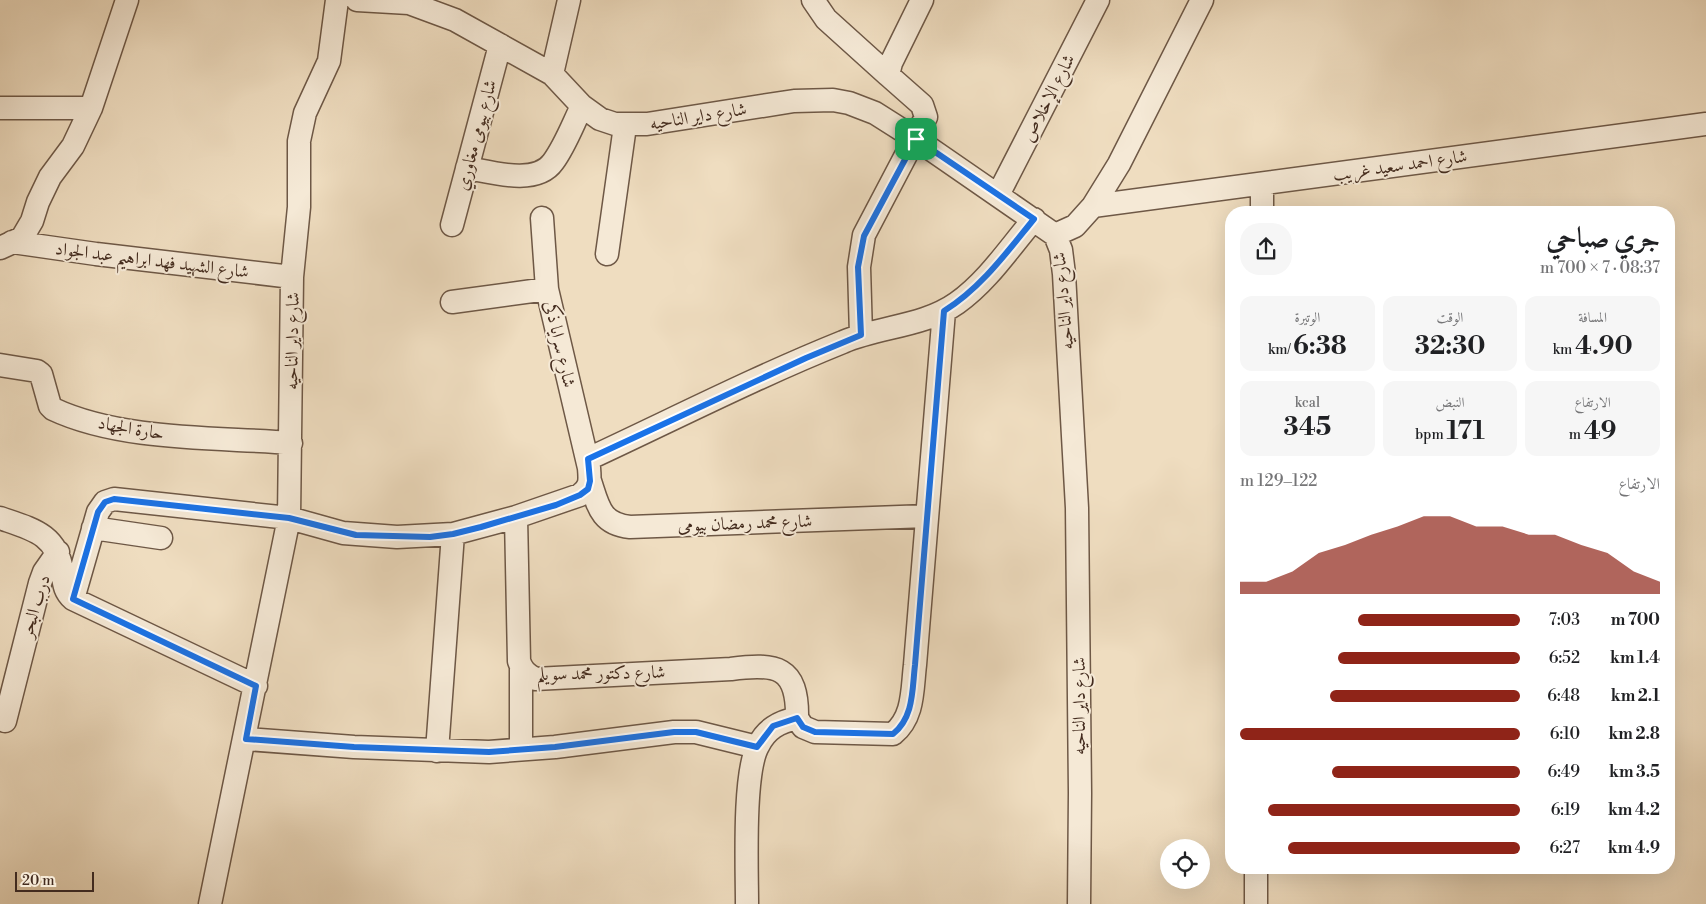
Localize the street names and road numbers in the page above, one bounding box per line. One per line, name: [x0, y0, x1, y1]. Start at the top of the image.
street label: شارع الإخلاص: [1016, 50, 1083, 147]
street label: شارع بيومى مغاوري: [451, 77, 505, 194]
street label: شارع داير الناحيه: [648, 97, 749, 138]
street label: شارع احمد سعيد غريب: [1331, 145, 1469, 189]
street label: شارع الشهيد فهد ابراهيم عبد الجواد: [53, 237, 250, 290]
street label: شارع داير الناحيه: [1048, 251, 1082, 351]
street label: شارع داير الناحيه: [280, 292, 308, 390]
street label: شارع سرايا ذكى: [535, 298, 582, 390]
street label: حارة الجهاد: [96, 411, 166, 446]
street label: شارع محمد رمضان بيومى: [677, 510, 813, 540]
street label: درب البحر: [15, 572, 56, 642]
street label: شارع داير الناحيه: [1068, 657, 1094, 755]
street label: شارع دكتور محمد سويلم: [536, 661, 666, 692]

